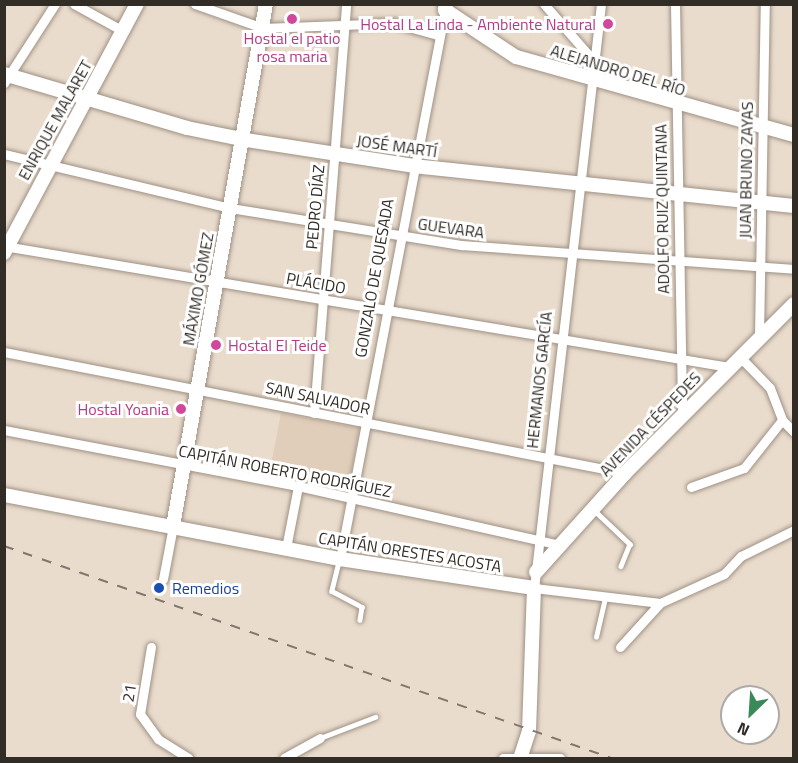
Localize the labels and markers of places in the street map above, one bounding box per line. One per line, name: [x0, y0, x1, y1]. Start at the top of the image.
marker: Hostal el patio rosa maria: [285, 12, 299, 26]
place label: Hostal La Linda - Ambiente Natural: [360, 14, 596, 34]
marker: Hostal La Linda - Ambiente Natural: [601, 17, 615, 31]
place label: Hostal el patio rosa maria: [244, 28, 340, 66]
place label: Hostal El Teide: [228, 335, 327, 355]
marker: Hostal El Teide: [209, 338, 223, 352]
place label: Hostal Yoania: [77, 399, 169, 419]
marker: Hostal Yoania: [174, 402, 188, 416]
place label: Remedios: [172, 578, 239, 598]
marker: Remedios: [150, 579, 168, 597]

